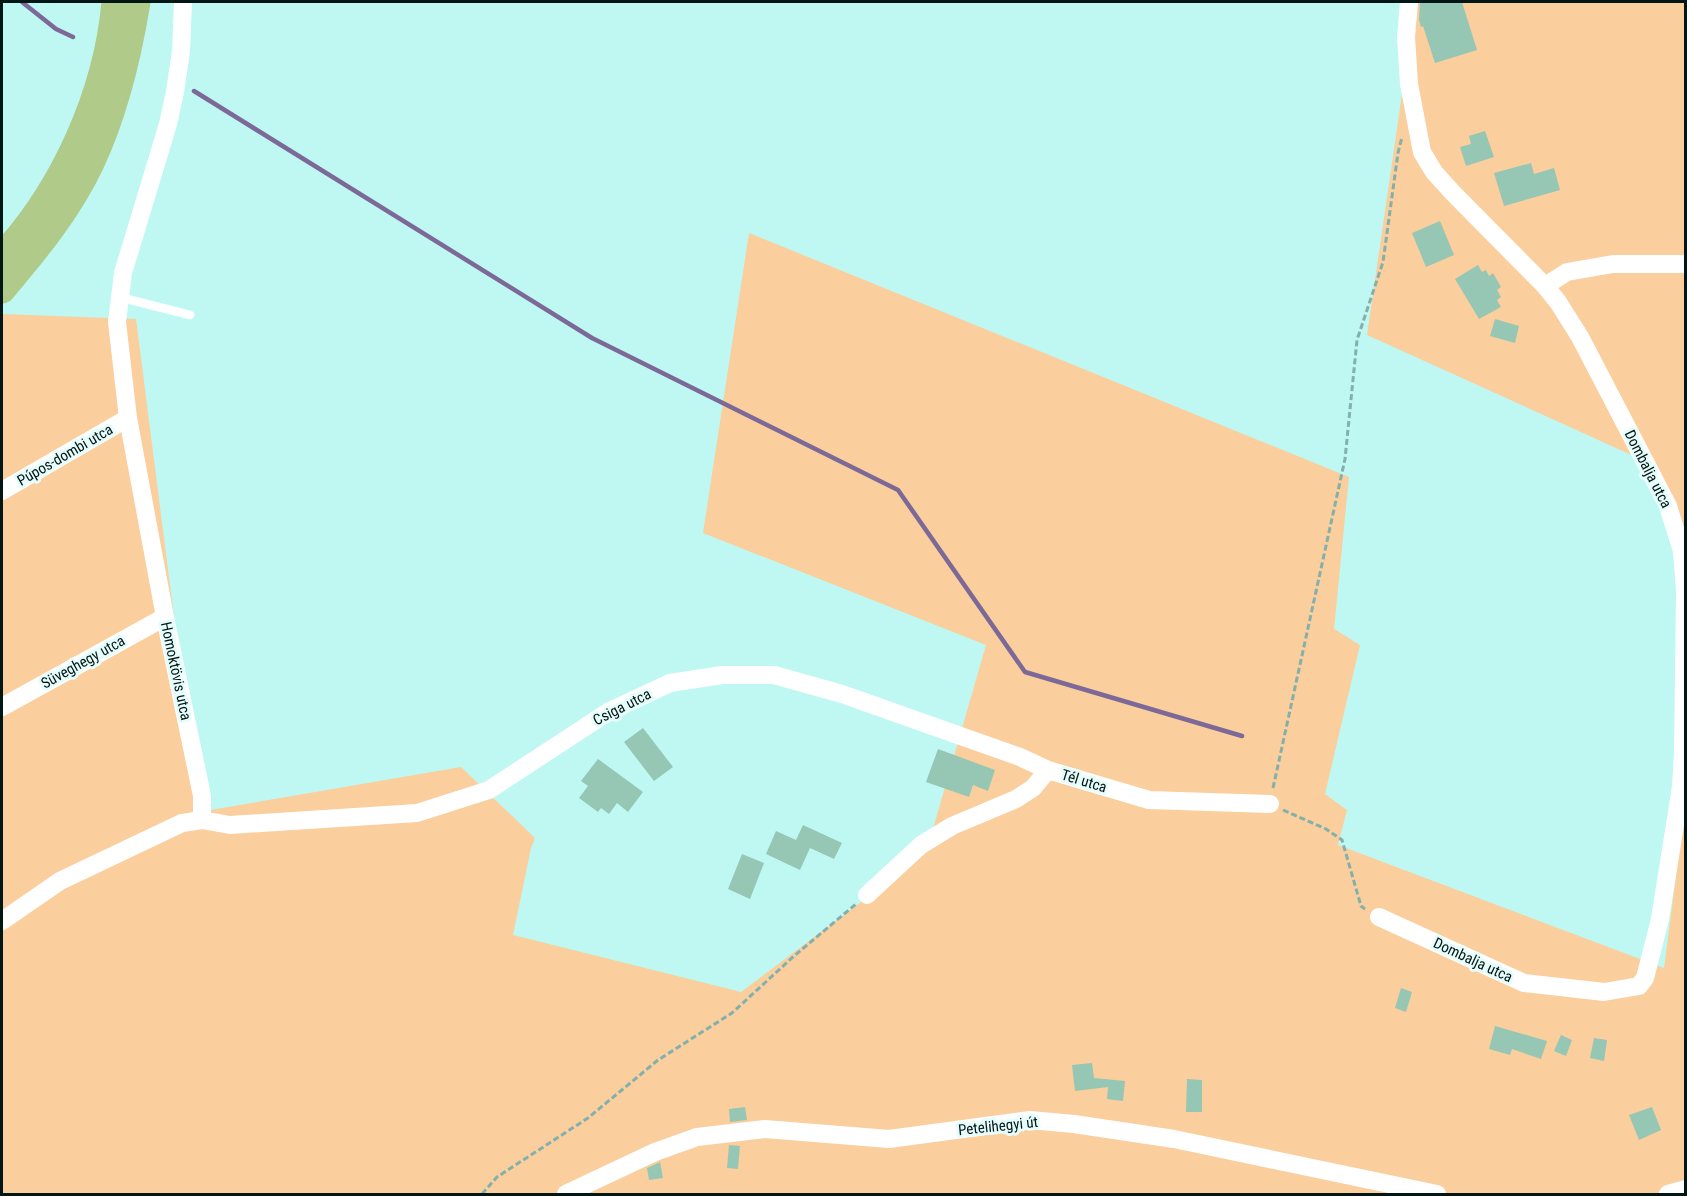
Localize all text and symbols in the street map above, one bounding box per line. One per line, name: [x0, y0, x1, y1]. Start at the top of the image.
street label: Púpos-dombi utca: [14, 420, 116, 490]
street label: Dombalja utca: [1621, 427, 1675, 511]
street label: Homoktövis utca: [157, 620, 195, 722]
street label: Süveghegy utca: [38, 632, 128, 692]
street label: Csiga utca: [590, 685, 654, 729]
street label: Tél utca: [1059, 766, 1109, 796]
street label: Dombalja utca: [1431, 934, 1515, 986]
street label: Petelihegyi út: [957, 1113, 1039, 1139]

